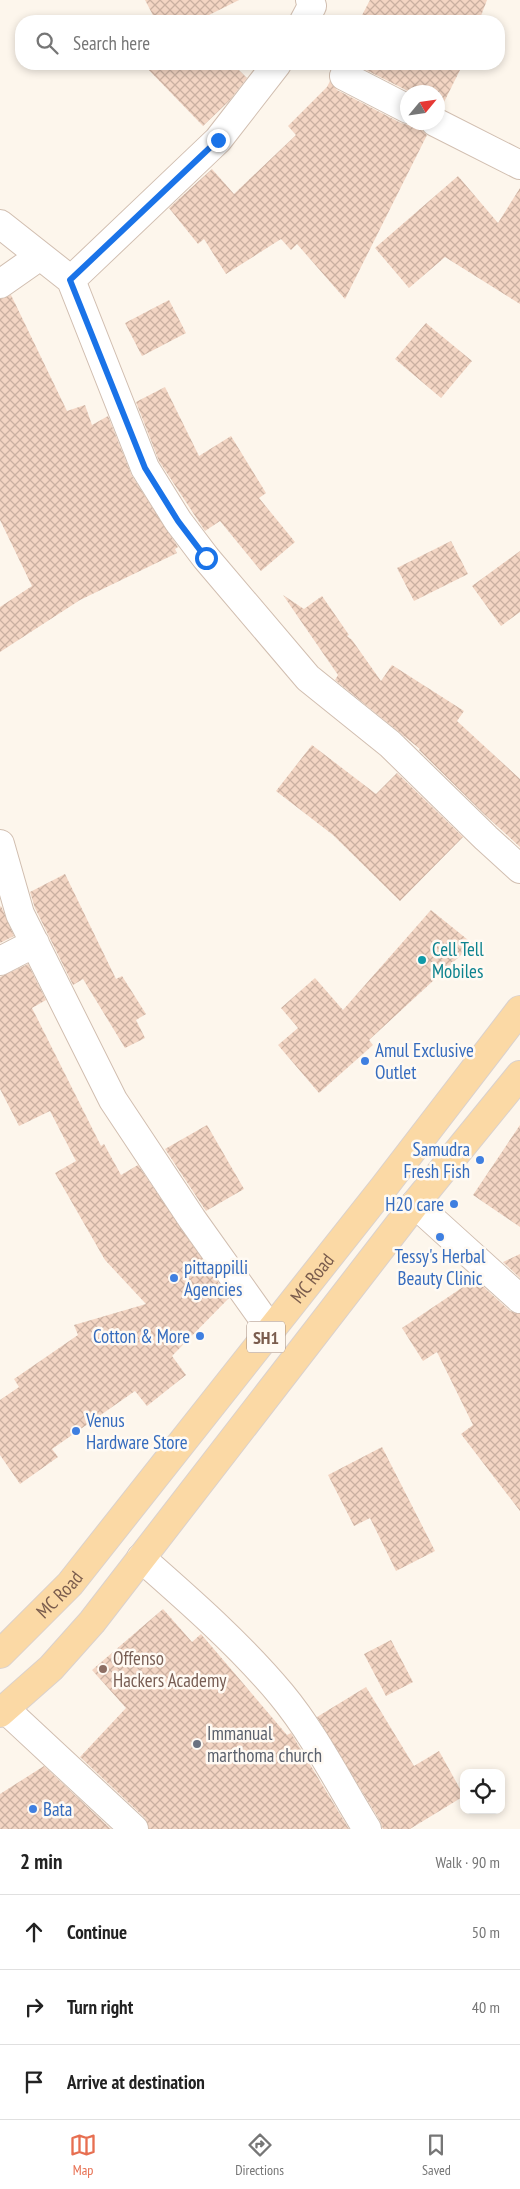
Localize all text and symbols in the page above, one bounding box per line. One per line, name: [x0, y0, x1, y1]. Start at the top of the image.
search box: [15, 15, 505, 70]
icon: search: [33, 29, 61, 57]
text: Search here: [73, 31, 150, 55]
north arrow: [400, 85, 445, 130]
route end: [207, 129, 230, 152]
route start: [195, 547, 218, 570]
place label: Cell Tell Mobiles: [432, 937, 484, 983]
marker: Cell Tell Mobiles: [416, 954, 428, 966]
place label: Amul Exclusive Outlet: [375, 1038, 474, 1084]
marker: Amul Exclusive Outlet: [359, 1055, 371, 1067]
place label: Samudra Fresh Fish: [404, 1137, 470, 1183]
marker: Samudra Fresh Fish: [474, 1154, 486, 1166]
place label: H20 care: [385, 1192, 444, 1216]
marker: H20 care: [448, 1198, 460, 1210]
marker: Tessy's Herbal Beauty Clinic: [434, 1231, 446, 1243]
place label: Tessy's Herbal Beauty Clinic: [395, 1244, 486, 1290]
street label: MC Road: [285, 1248, 339, 1308]
place label: pittappilli Agencies: [184, 1255, 248, 1301]
marker: pittappilli Agencies: [168, 1272, 180, 1284]
road number: SH1: [247, 1321, 285, 1352]
place label: Cotton & More: [93, 1324, 190, 1348]
marker: Cotton & More: [194, 1330, 206, 1342]
place label: Venus Hardware Store: [85, 1408, 188, 1454]
marker: Venus Hardware Store: [70, 1425, 82, 1437]
street label: MC Road: [31, 1566, 88, 1623]
place label: Offenso Hackers Academy: [113, 1646, 227, 1692]
marker: Offenso Hackers Academy: [97, 1663, 109, 1675]
place label: Immanual marthoma church: [207, 1721, 322, 1767]
marker: Immanual marthoma church: [191, 1738, 203, 1750]
map controls: [460, 1769, 505, 1814]
button: locate: [460, 1769, 505, 1814]
place label: Bata: [43, 1797, 72, 1821]
marker: Bata: [27, 1803, 39, 1815]
text: 2 min: [20, 1848, 62, 1875]
text: Walk · 90 m: [435, 1852, 500, 1872]
icon: ahead: [20, 1918, 48, 1946]
text: Continue: [67, 1920, 127, 1944]
text: 50 m: [472, 1922, 500, 1942]
icon: right: [20, 1993, 48, 2021]
text: Turn right: [67, 1995, 133, 2019]
text: 40 m: [472, 1997, 500, 2017]
icon: arrive: [20, 2068, 48, 2096]
text: Arrive at destination: [67, 2070, 205, 2094]
tab: Map: [69, 2131, 97, 2179]
tab: Directions: [235, 2131, 284, 2179]
tab: Saved: [422, 2131, 451, 2179]

